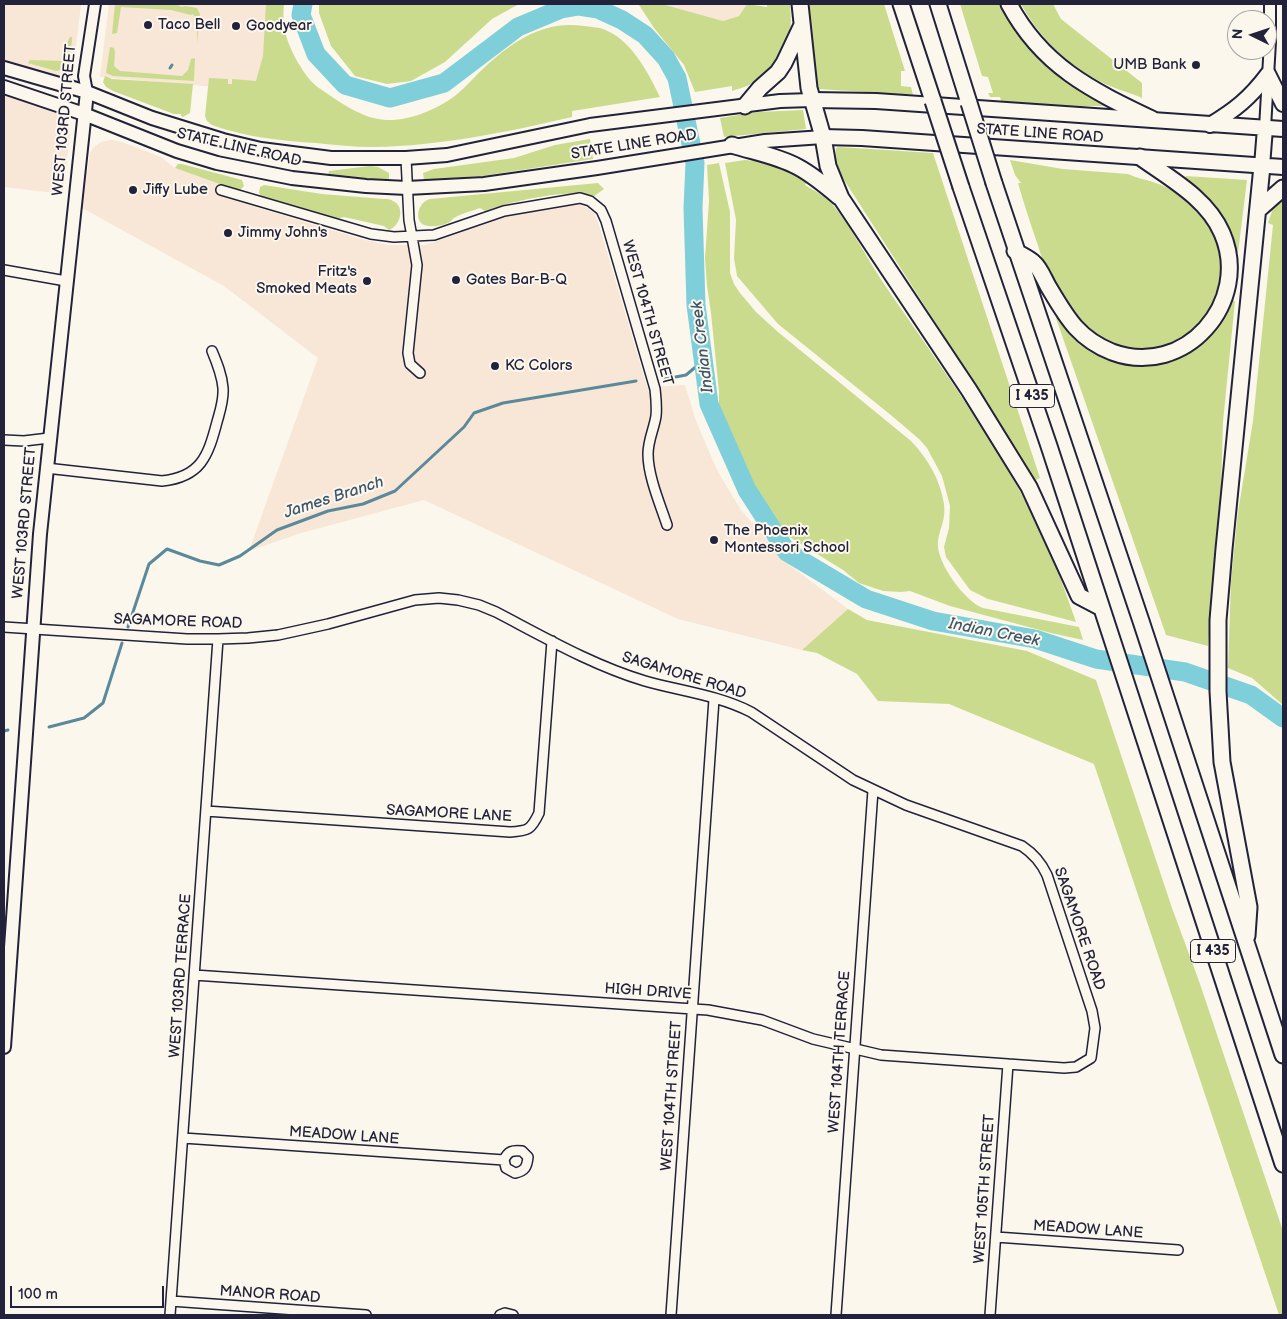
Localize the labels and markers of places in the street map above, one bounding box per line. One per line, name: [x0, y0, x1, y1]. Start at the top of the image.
place label: Taco Bell: [158, 16, 220, 34]
place label: Goodyear: [246, 17, 312, 35]
marker: Taco Bell: [142, 19, 154, 31]
marker: Goodyear: [230, 20, 242, 32]
place label: UMB Bank: [1113, 56, 1186, 74]
marker: UMB Bank: [1190, 59, 1202, 71]
place label: Jiffy Lube: [143, 181, 208, 199]
marker: Jiffy Lube: [127, 184, 139, 196]
place label: Jimmy John's: [238, 224, 328, 242]
marker: Jimmy John's: [222, 227, 234, 239]
place label: Fritz's Smoked Meats: [256, 263, 357, 298]
place label: Gates Bar-B-Q: [466, 271, 567, 289]
marker: Gates Bar-B-Q: [450, 274, 462, 286]
marker: Fritz's Smoked Meats: [361, 275, 373, 287]
place label: KC Colors: [505, 357, 572, 375]
marker: KC Colors: [489, 360, 501, 372]
place label: The Phoenix Montessori School: [724, 522, 849, 557]
marker: The Phoenix Montessori School: [708, 534, 720, 546]

